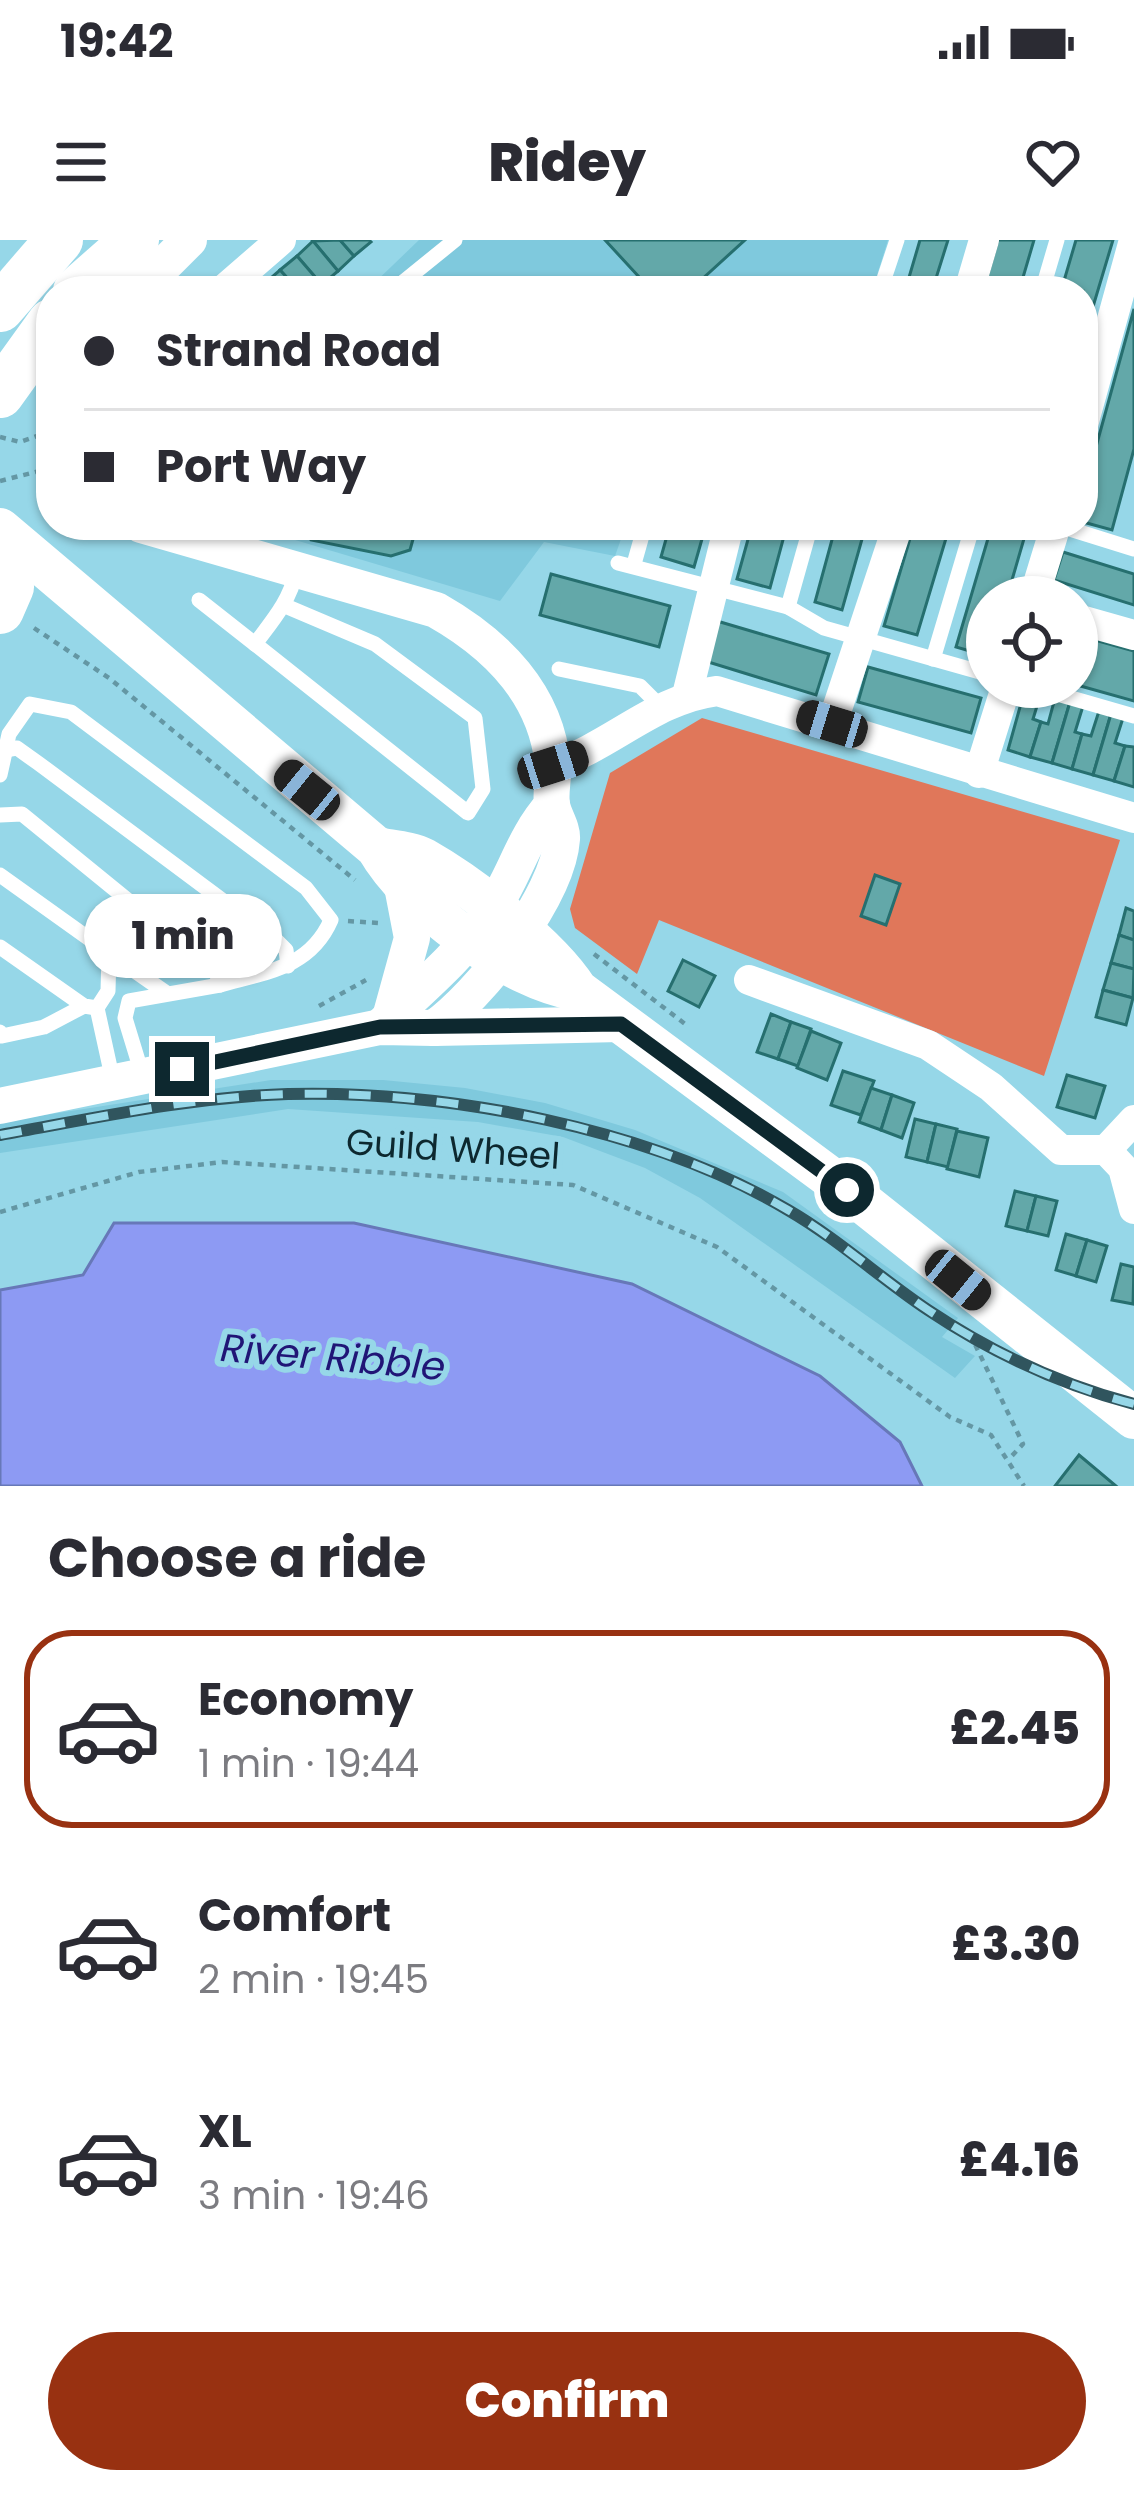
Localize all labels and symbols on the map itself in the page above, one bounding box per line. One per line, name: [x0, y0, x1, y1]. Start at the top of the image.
car: [792, 696, 872, 752]
car: [513, 737, 593, 793]
car: [268, 753, 346, 827]
callout: 1 min: [83, 895, 281, 979]
route end: [155, 1042, 209, 1096]
street label: Guild Wheel: [344, 1116, 562, 1182]
route start: [820, 1163, 874, 1217]
car: [919, 1243, 997, 1317]
water label: River Ribble: [218, 1320, 448, 1394]

